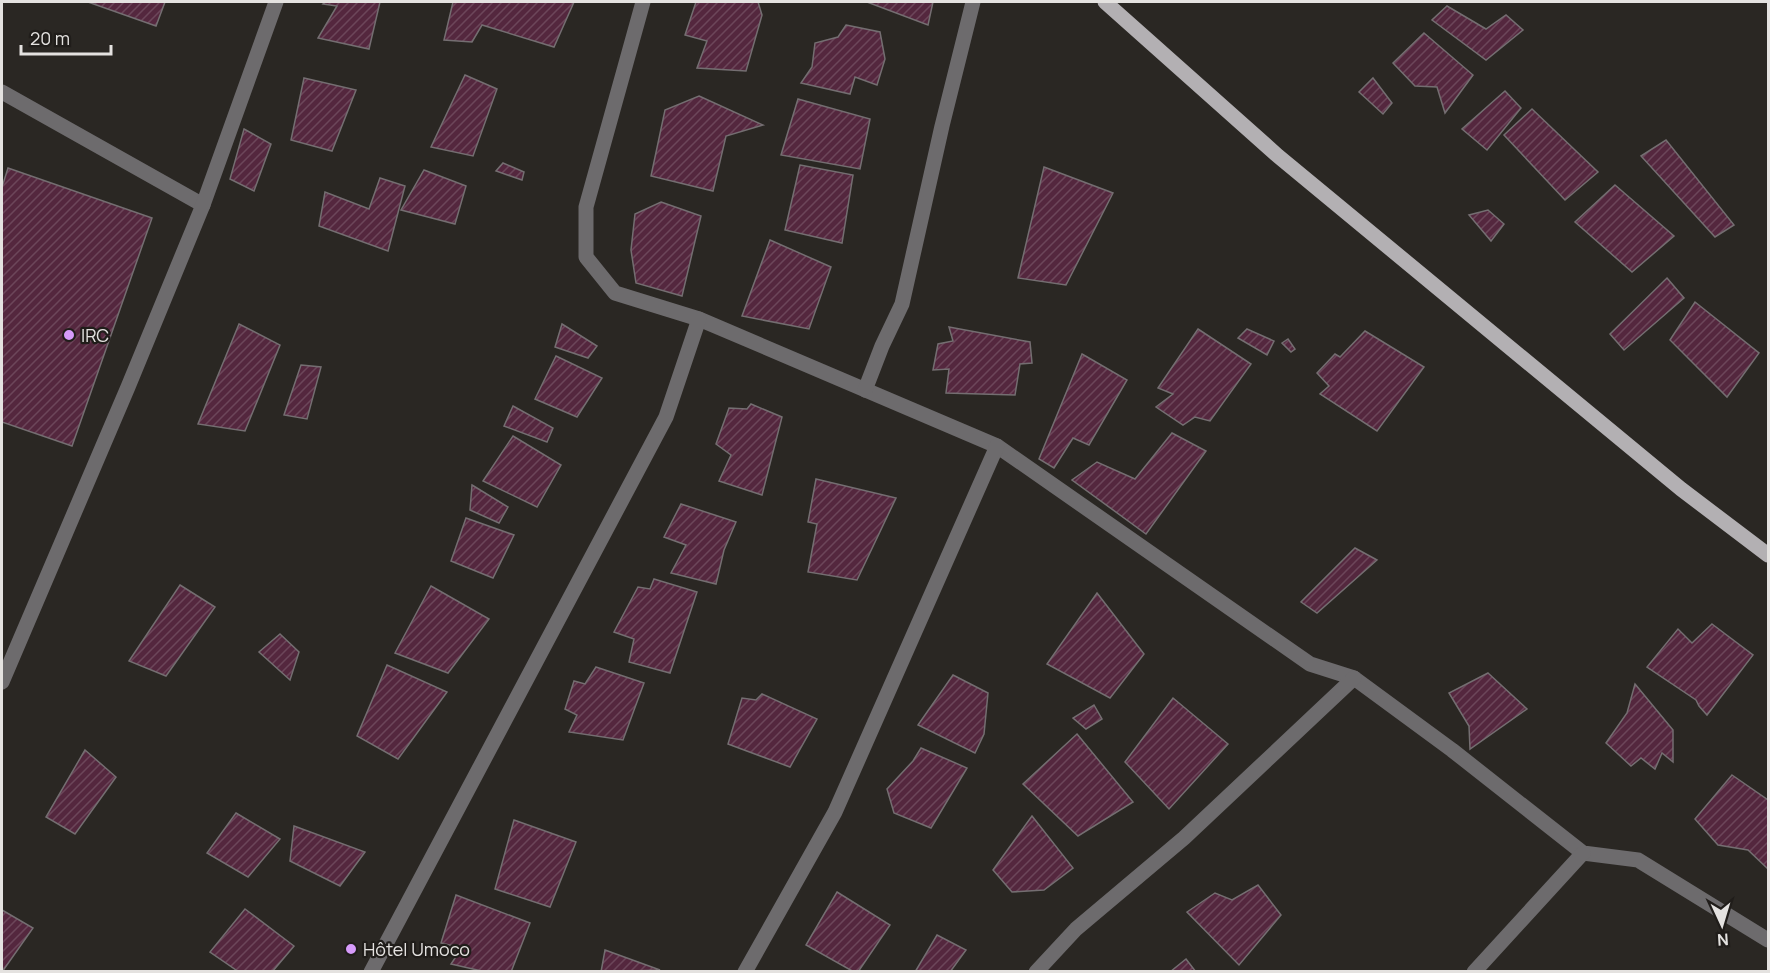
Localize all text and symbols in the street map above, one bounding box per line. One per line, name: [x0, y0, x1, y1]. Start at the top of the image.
scale bar: [21, 18, 111, 56]
text: 20 m: [30, 26, 70, 50]
place label: IRC: [81, 323, 109, 347]
marker: IRC: [62, 328, 76, 342]
north arrow: [1692, 895, 1752, 955]
text: N: [1717, 929, 1730, 951]
place label: Hôtel Umoco: [363, 937, 470, 961]
marker: Hôtel Umoco: [344, 942, 358, 956]

